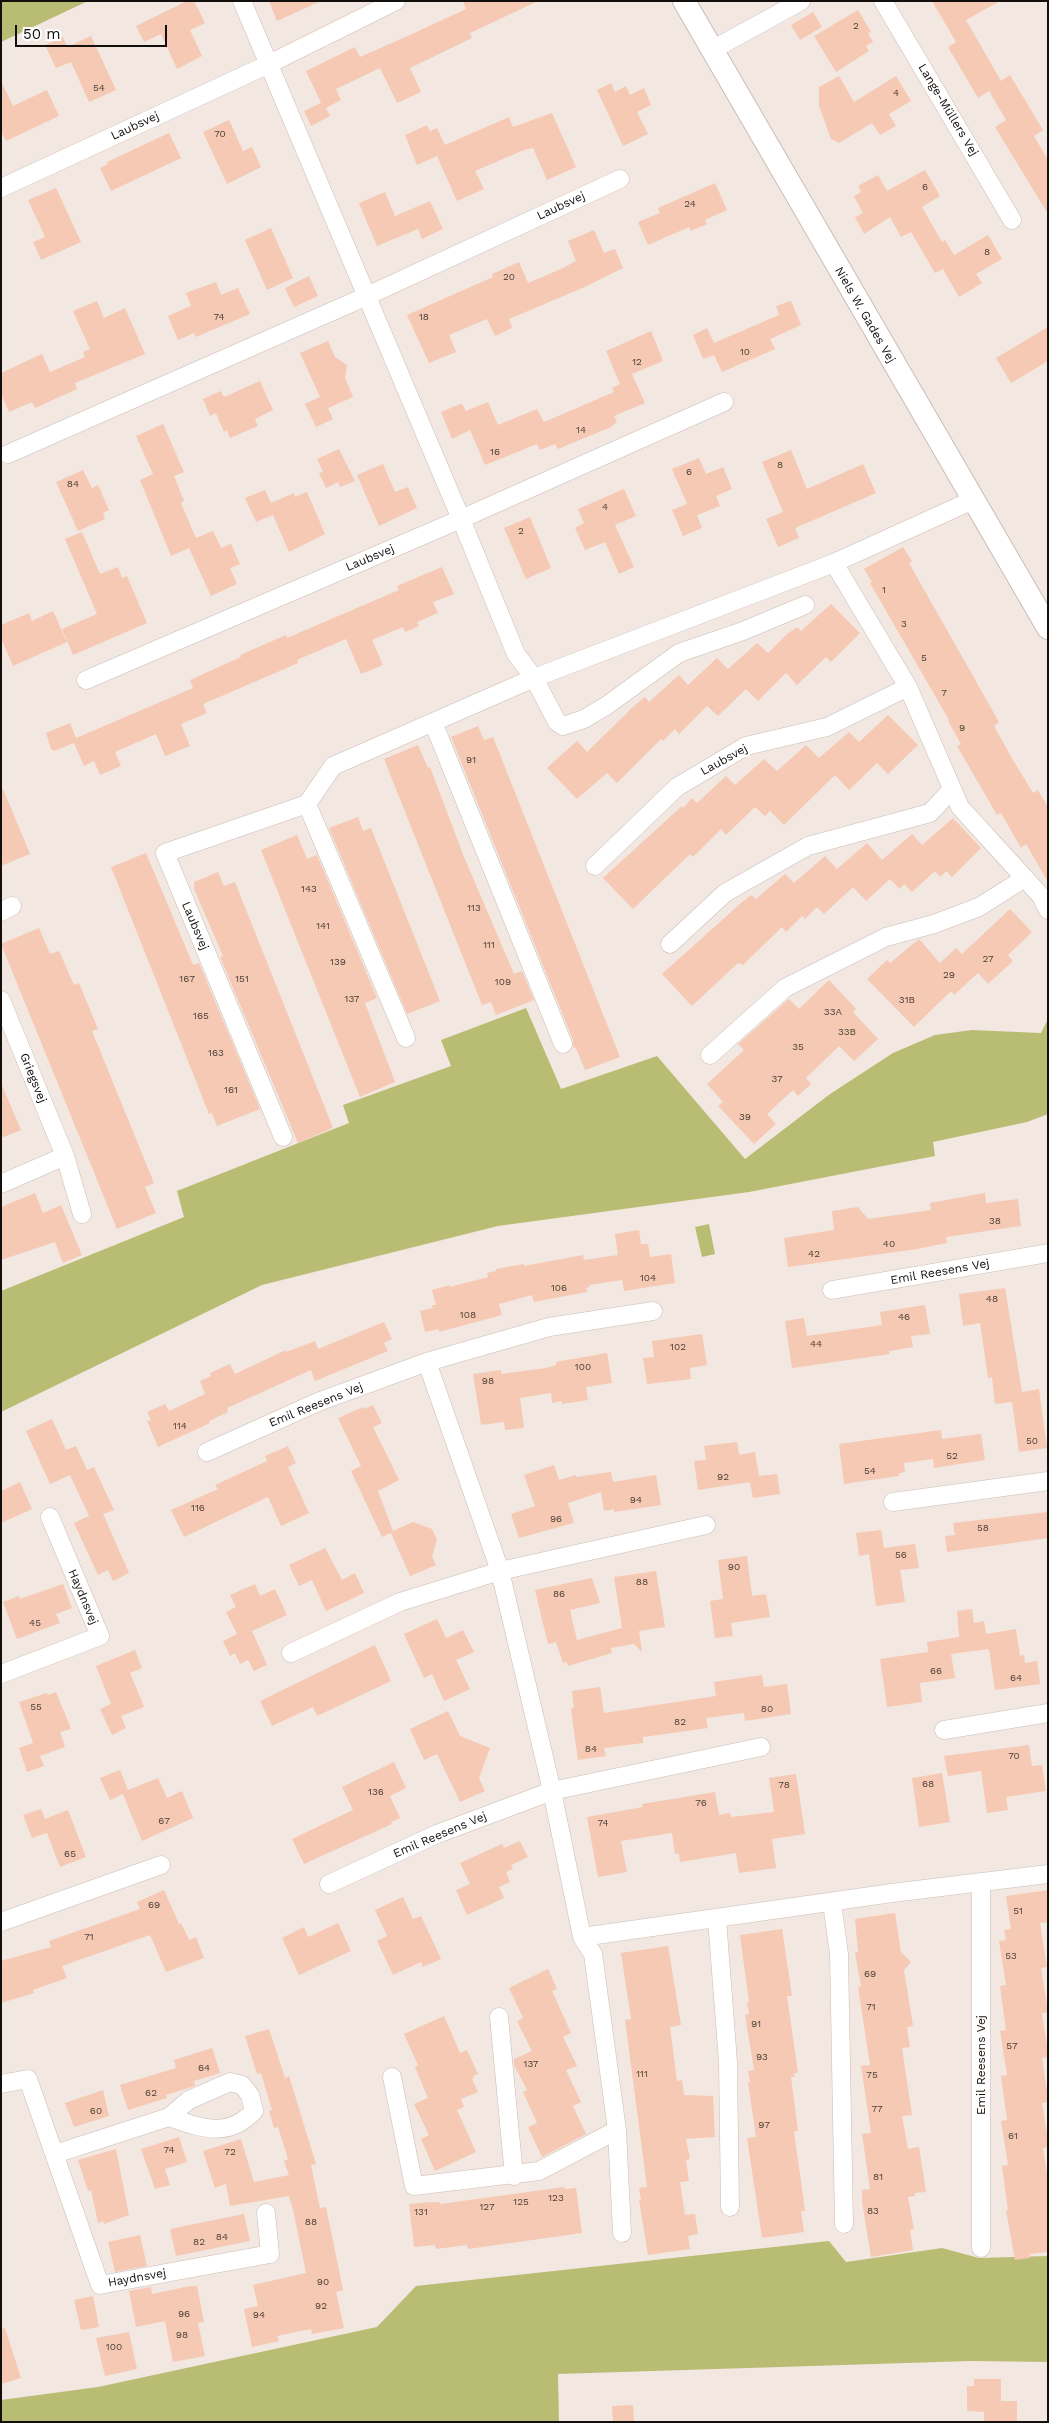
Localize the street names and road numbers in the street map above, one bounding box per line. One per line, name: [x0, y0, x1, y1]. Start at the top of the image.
street label: Lange-Müllers Vej: [915, 61, 981, 159]
street label: Laubsvej: [109, 109, 161, 143]
street label: Laubsvej: [535, 189, 587, 223]
street label: Niels W. Gades Vej: [832, 264, 898, 366]
street label: Laubsvej: [344, 541, 396, 575]
street label: Laubsvej: [698, 741, 750, 779]
street label: Laubsvej: [178, 900, 212, 952]
street label: Griegsvej: [16, 1051, 50, 1105]
street label: Emil Reesens Vej: [889, 1256, 991, 1288]
street label: Emil Reesens Vej: [267, 1380, 365, 1430]
street label: Haydnsvej: [65, 1567, 101, 1627]
street label: Emil Reesens Vej: [391, 1809, 489, 1861]
street label: Emil Reesens Vej: [974, 2015, 988, 2115]
street label: Haydnsvej: [107, 2266, 167, 2290]

